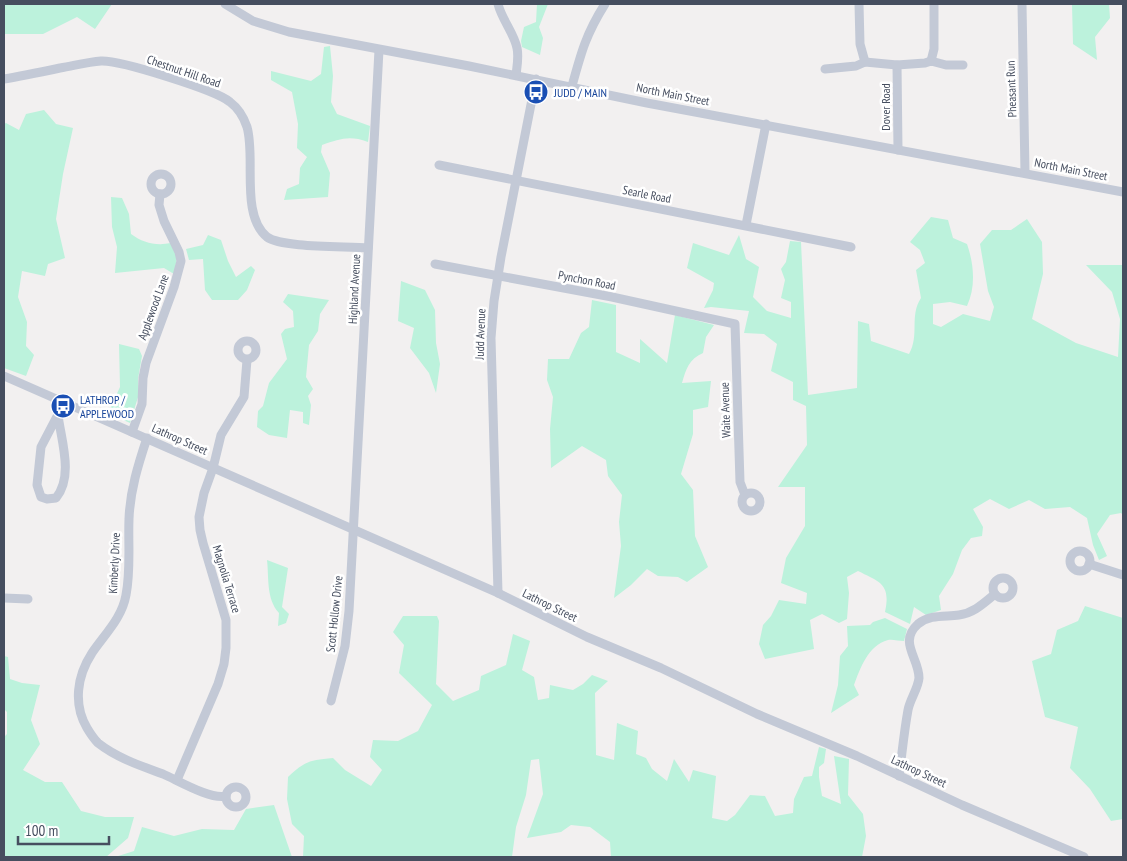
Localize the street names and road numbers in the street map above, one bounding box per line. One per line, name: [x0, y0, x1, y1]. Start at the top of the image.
street label: Chestnut Hill Road: [145, 51, 223, 91]
street label: Pheasant Run: [1003, 60, 1019, 118]
street label: North Main Street: [635, 80, 711, 109]
street label: Dover Road: [878, 83, 893, 131]
street label: North Main Street: [1033, 155, 1109, 184]
street label: Searle Road: [622, 182, 672, 206]
street label: Highland Avenue: [345, 254, 363, 324]
street label: Pynchon Road: [557, 267, 617, 293]
street label: Applewood Lane: [134, 272, 172, 342]
street label: Judd Avenue: [472, 308, 488, 361]
street label: Waite Avenue: [717, 382, 733, 438]
street label: Lathrop Street: [150, 420, 211, 458]
street label: Kimberly Drive: [105, 532, 123, 594]
street label: Magnolia Terrace: [210, 543, 244, 615]
street label: Scott Hollow Drive: [323, 575, 345, 653]
street label: Lathrop Street: [520, 585, 581, 625]
street label: Lathrop Street: [889, 752, 950, 791]

